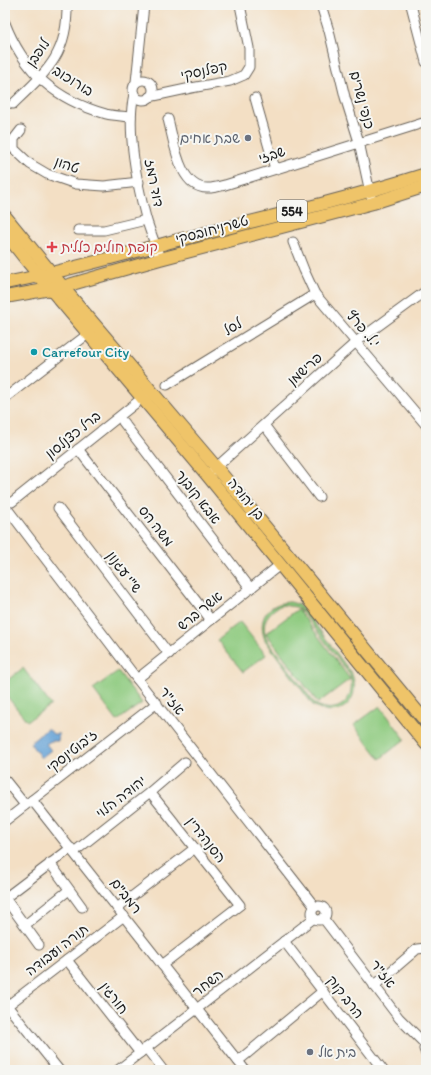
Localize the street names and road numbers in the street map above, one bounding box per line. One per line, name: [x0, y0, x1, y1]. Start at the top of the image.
street label: לופבן: [23, 35, 54, 70]
street label: קפלנסקי: [179, 58, 229, 84]
street label: בורוכוב: [49, 62, 97, 100]
street label: כנפי נשרים: [346, 69, 378, 131]
street label: שבזי: [257, 143, 287, 167]
street label: טהון: [52, 153, 82, 177]
street label: דוד רמז: [141, 158, 167, 208]
road number: 554: [277, 200, 307, 222]
street label: טשרניחובסקי: [174, 212, 250, 248]
street label: י.ל. פרץ: [342, 307, 384, 351]
street label: לסל: [221, 315, 246, 339]
street label: פרישמן: [284, 349, 326, 389]
street label: ברל כצנלסון: [42, 408, 104, 462]
street label: אבא קובנר: [172, 467, 225, 528]
street label: בן יהודה: [224, 475, 268, 523]
street label: משה הס: [135, 502, 177, 550]
street label: ש"י עגנון: [103, 548, 145, 596]
street label: אשר ברש: [174, 587, 226, 634]
street label: אז"ר: [156, 683, 189, 719]
street label: ז'בוטינסקי: [43, 726, 101, 776]
street label: יהודה הלוי: [93, 772, 149, 822]
street label: הסנהדרין: [183, 814, 229, 866]
street label: רמב"ם: [107, 875, 145, 917]
street label: תורה ועבודה: [22, 920, 92, 980]
street label: אז"ר: [367, 956, 400, 992]
street label: השחר: [189, 966, 227, 1000]
street label: הרב קוק: [323, 972, 367, 1022]
street label: חורגין: [96, 978, 132, 1018]

